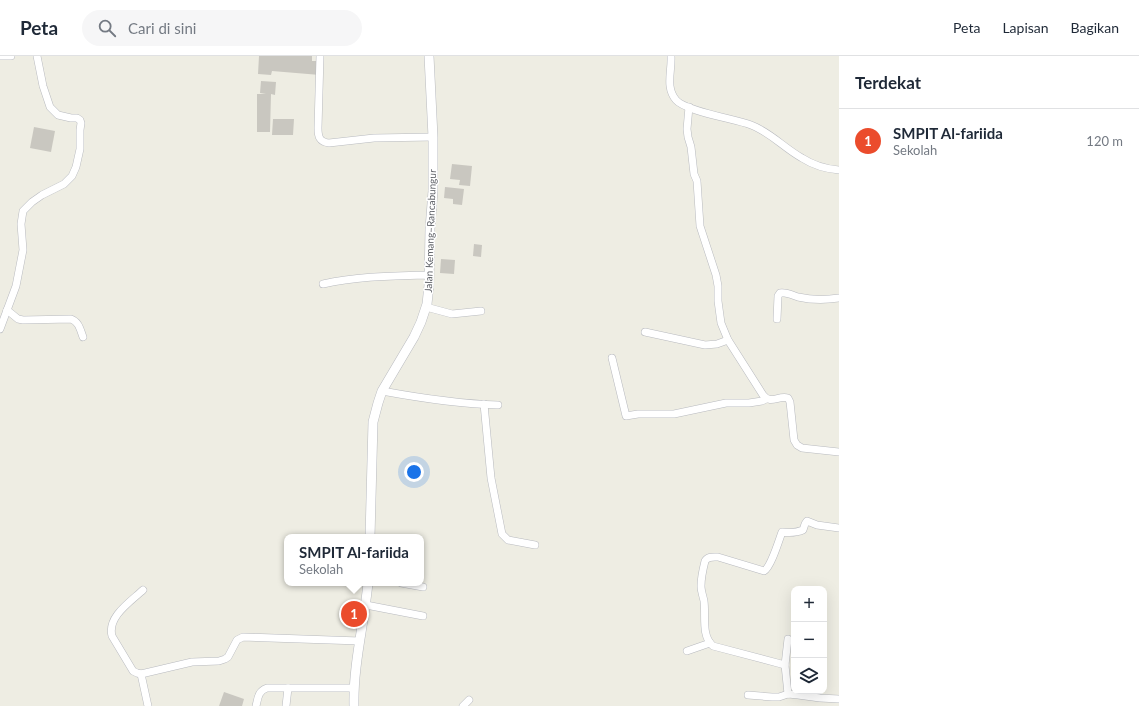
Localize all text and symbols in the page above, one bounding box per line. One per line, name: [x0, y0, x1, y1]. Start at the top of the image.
search box: [82, 10, 362, 46]
text: Peta: [20, 16, 58, 39]
icon: search: [96, 17, 118, 39]
text: Cari di sini: [128, 19, 196, 37]
text: Peta: [953, 19, 980, 36]
text: Lapisan: [1002, 19, 1049, 36]
text: Bagikan: [1071, 19, 1119, 36]
text: Terdekat: [855, 72, 921, 93]
text: SMPIT Al-fariida: [893, 124, 1003, 142]
text: 1: [864, 133, 872, 149]
text: 120 m: [1086, 133, 1123, 149]
text: Sekolah: [893, 142, 937, 158]
street label: Jalan Kemang–Rancabungur: [422, 169, 438, 293]
your location: [404, 462, 424, 482]
popup: [284, 534, 424, 586]
text: SMPIT Al-fariida: [299, 543, 409, 561]
text: Sekolah: [299, 561, 343, 577]
map controls: [791, 586, 827, 694]
button: +: [791, 586, 827, 622]
pin: 1: [341, 599, 367, 629]
button: −: [791, 622, 827, 658]
button: layers: [791, 658, 827, 694]

